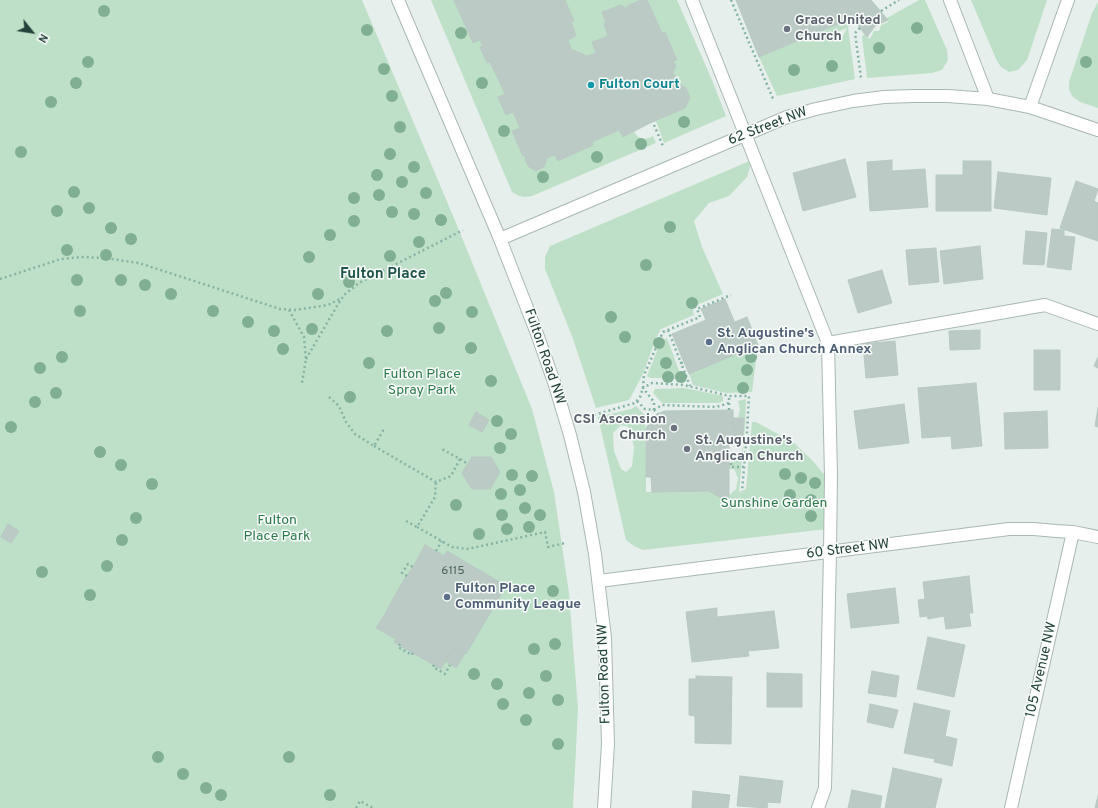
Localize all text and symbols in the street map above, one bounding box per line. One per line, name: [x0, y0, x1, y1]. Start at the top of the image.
north arrow: [12, 12, 52, 52]
place label: Grace United Church: [795, 13, 881, 46]
marker: Grace United Church: [782, 24, 792, 34]
text: N: [34, 31, 50, 45]
place label: Fulton Court: [599, 77, 680, 93]
marker: Fulton Court: [586, 80, 596, 90]
street label: 62 Street NW: [726, 104, 810, 150]
district label: Fulton Place: [340, 266, 426, 284]
street label: Fulton Road NW: [520, 307, 568, 407]
place label: St. Augustine's Anglican Church Annex: [717, 326, 871, 358]
marker: St. Augustine's Anglican Church Annex: [704, 337, 714, 347]
park label: Fulton Place Spray Park: [383, 367, 461, 400]
place label: CSI Ascension Church: [574, 412, 666, 444]
marker: CSI Ascension Church: [669, 423, 679, 433]
place label: St. Augustine's Anglican Church: [695, 433, 804, 466]
marker: St. Augustine's Anglican Church: [682, 444, 692, 454]
park label: Sunshine Garden: [721, 496, 827, 512]
park label: Fulton Place Park: [244, 513, 310, 546]
street label: 60 Street NW: [805, 537, 891, 563]
house number: 6115: [441, 565, 465, 579]
place label: Fulton Place Community League: [455, 581, 581, 614]
marker: Fulton Place Community League: [442, 592, 452, 602]
street label: 105 Avenue NW: [1023, 620, 1061, 720]
street label: Fulton Road NW: [595, 624, 615, 724]

